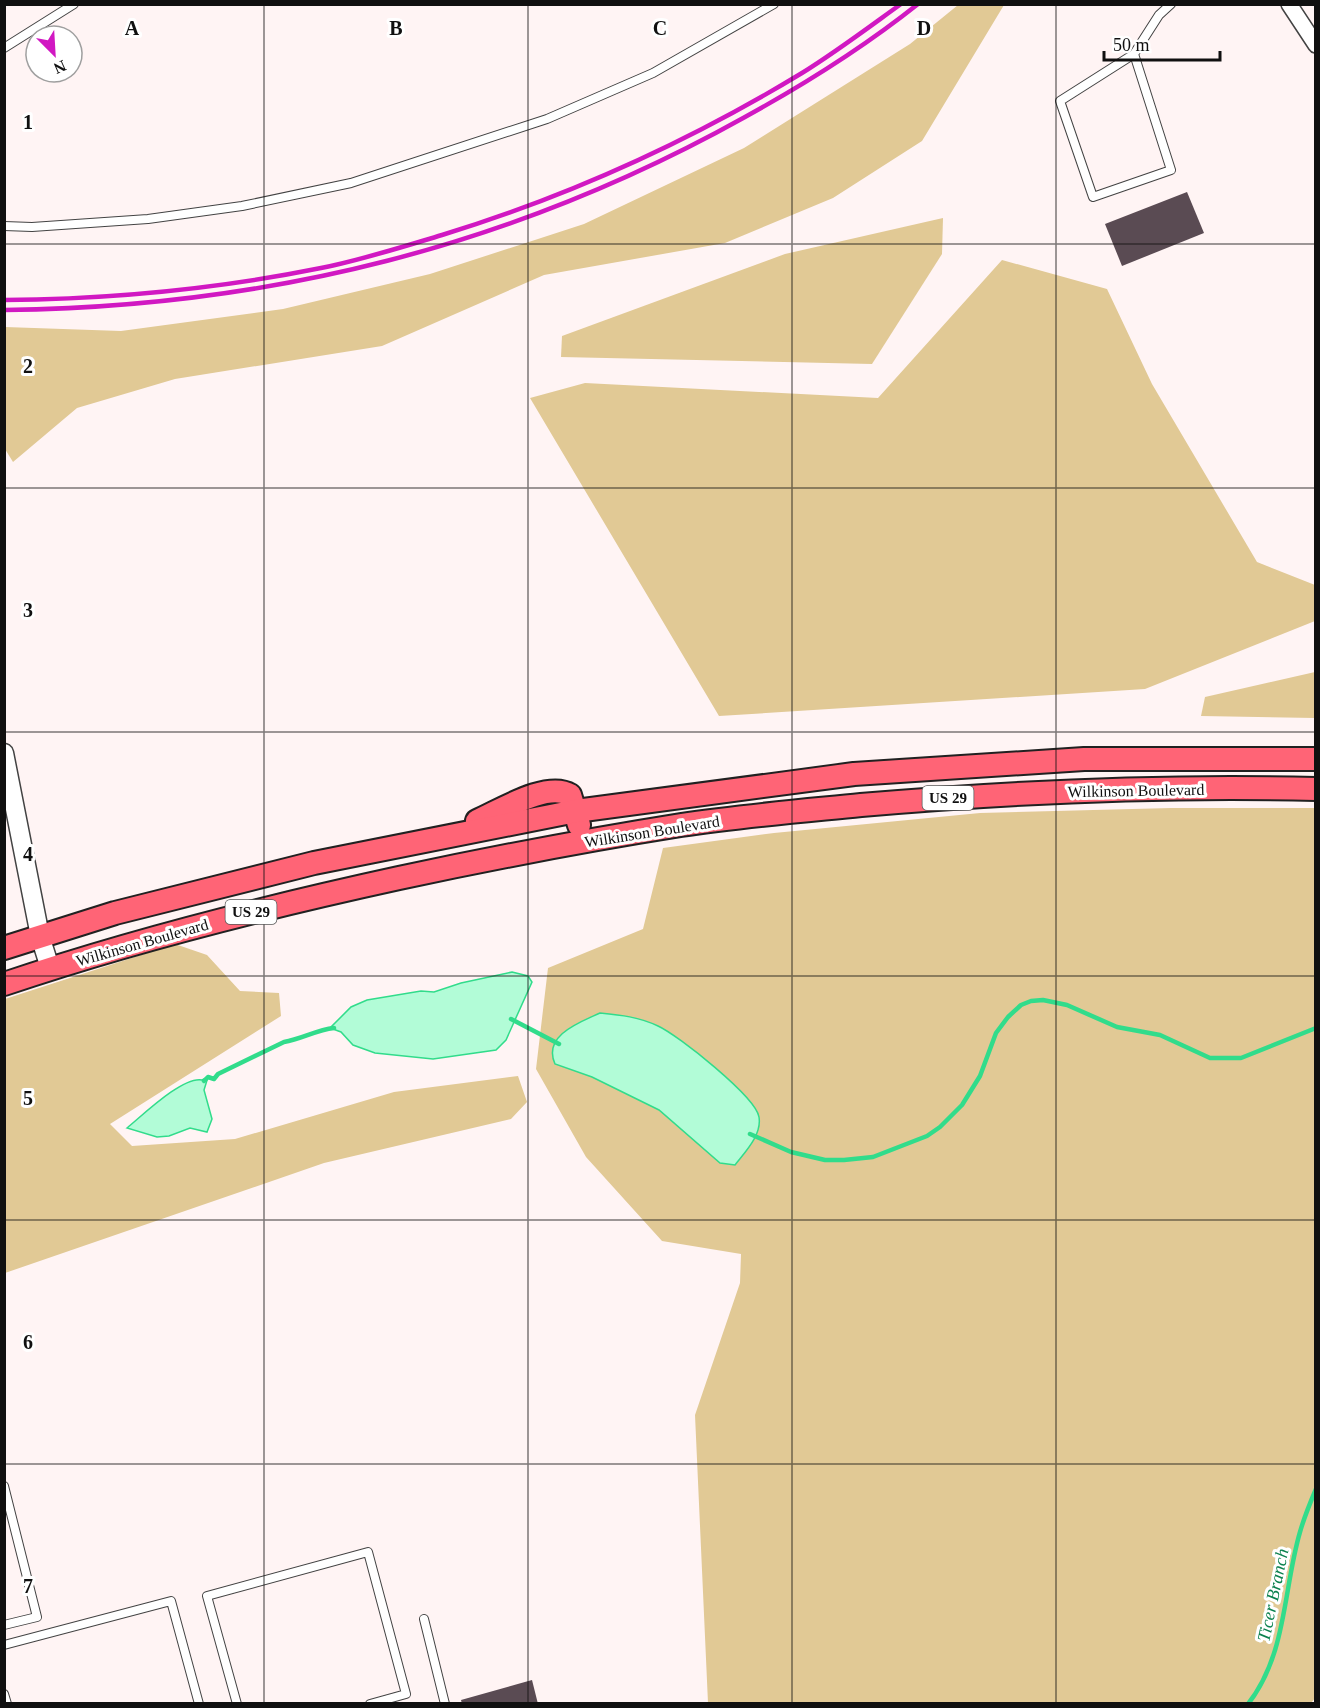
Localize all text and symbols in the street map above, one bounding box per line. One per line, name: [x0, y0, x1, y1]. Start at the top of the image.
text: A: [125, 17, 140, 39]
text: B: [389, 17, 403, 39]
text: C: [653, 17, 667, 39]
text: D: [917, 17, 931, 39]
north arrow: [24, 24, 84, 84]
scale bar: [1104, 24, 1220, 62]
text: 50 m: [1113, 35, 1150, 55]
text: N: [51, 57, 69, 78]
text: 1: [23, 111, 33, 133]
text: 2: [23, 355, 33, 377]
text: 3: [23, 599, 33, 621]
street label: Wilkinson Boulevard: [1068, 781, 1204, 800]
road number: US 29: [922, 786, 974, 810]
street label: Wilkinson Boulevard: [583, 812, 721, 851]
text: 4: [23, 843, 33, 865]
road number: US 29: [226, 900, 276, 924]
street label: Wilkinson Boulevard: [74, 915, 210, 969]
text: 5: [23, 1087, 33, 1109]
text: 6: [23, 1331, 33, 1353]
water label: Ticer Branch: [1253, 1547, 1293, 1643]
text: 7: [23, 1575, 33, 1597]

